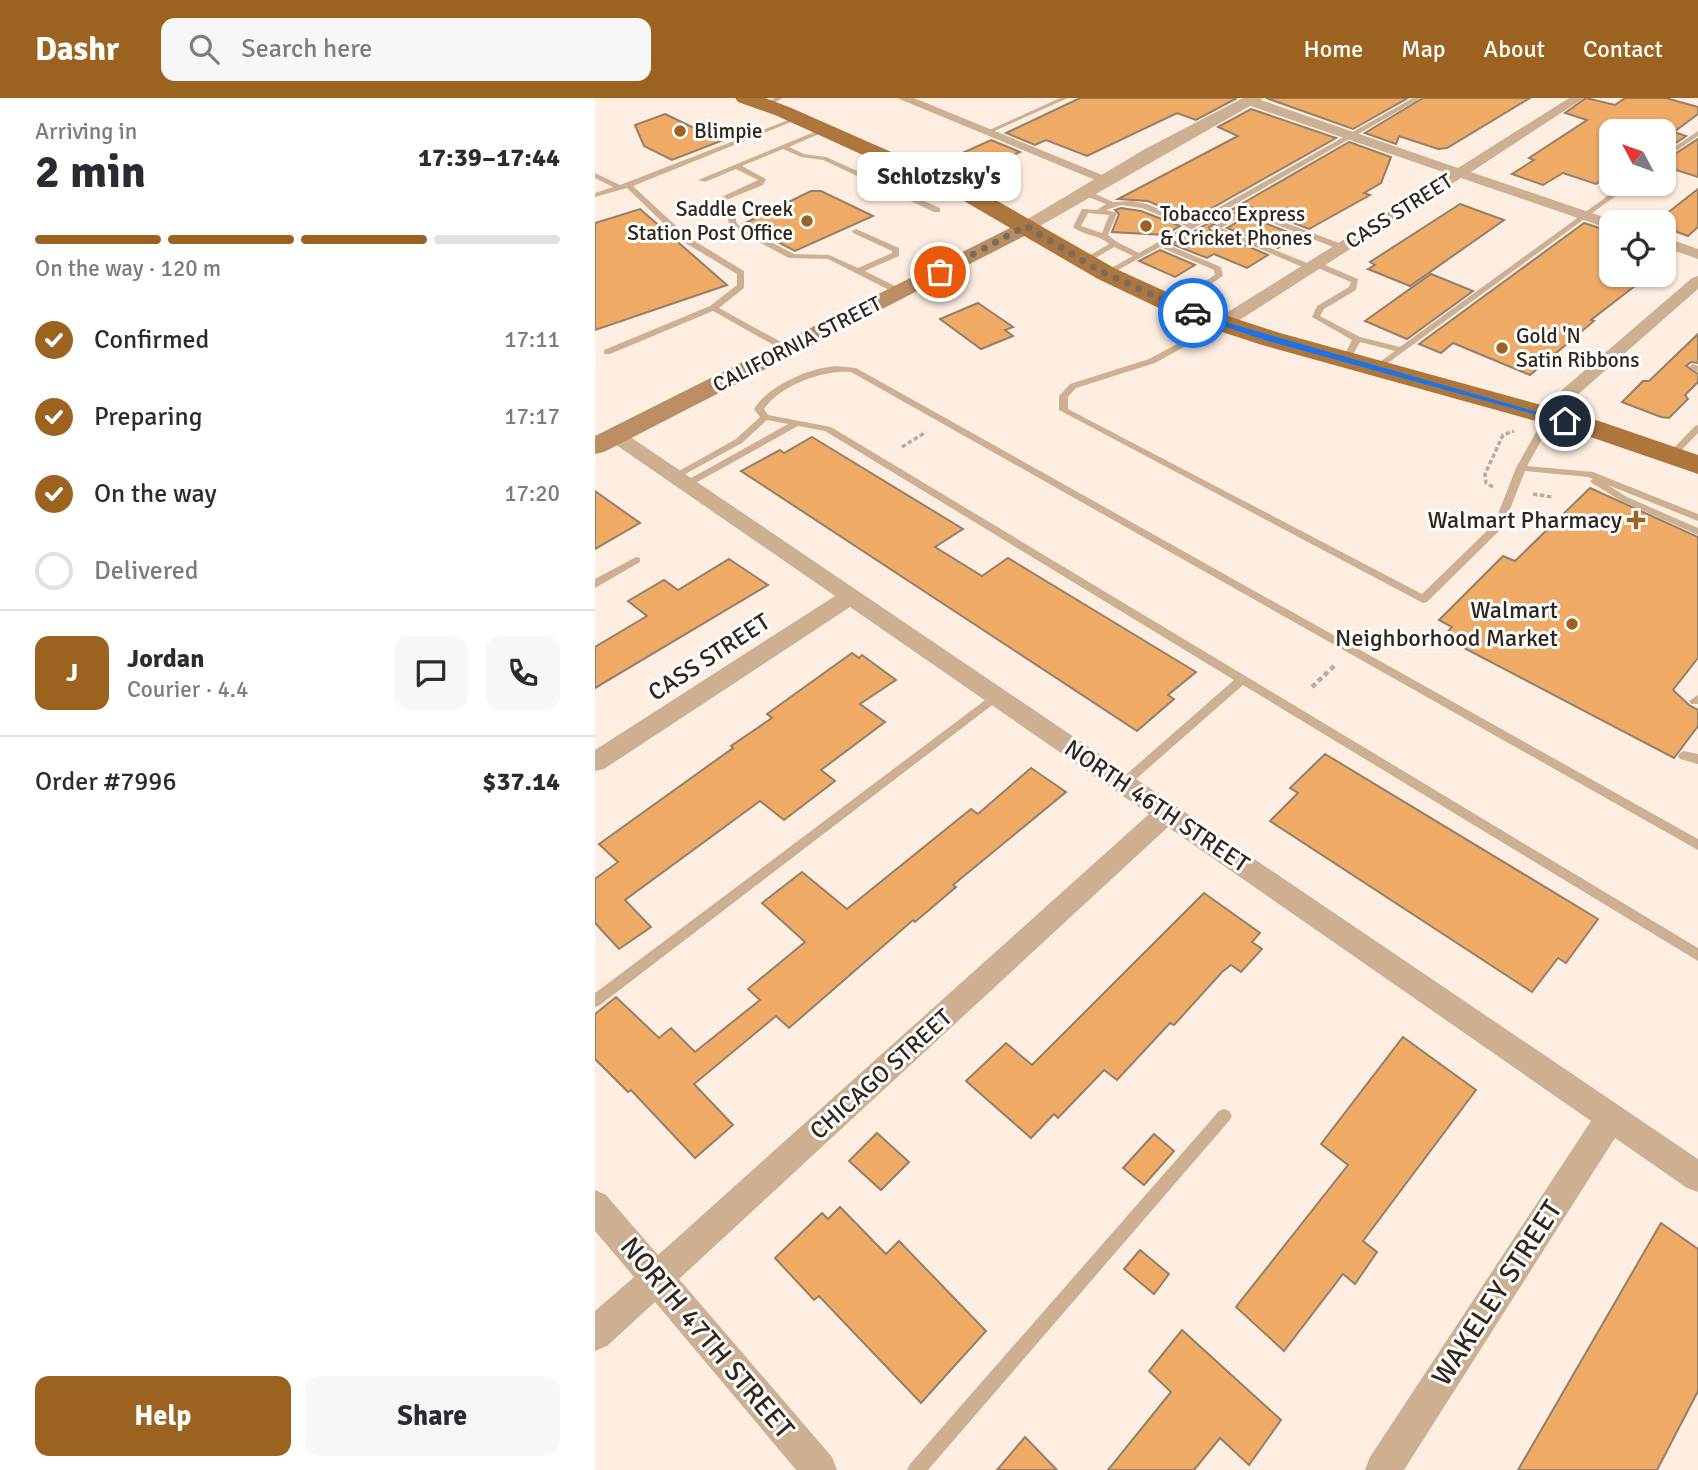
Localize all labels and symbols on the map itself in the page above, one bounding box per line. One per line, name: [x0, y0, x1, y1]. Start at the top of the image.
place label: Blimpie: [694, 118, 763, 144]
north arrow: [1599, 119, 1677, 196]
marker: Blimpie: [672, 123, 688, 139]
callout: Schlotzsky's: [858, 153, 1022, 202]
street label: CASS STREET: [1341, 167, 1458, 254]
place label: Saddle Creek Station Post Office: [627, 196, 793, 246]
place label: Tobacco Express & Cricket Phones: [1160, 201, 1312, 251]
marker: Saddle Creek Station Post Office: [799, 213, 815, 229]
marker: Tobacco Express & Cricket Phones: [1138, 218, 1154, 234]
pin: [910, 242, 970, 302]
courier: [1158, 278, 1228, 348]
street label: CALIFORNIA STREET: [708, 290, 886, 398]
place label: Gold 'N Satin Ribbons: [1516, 323, 1639, 373]
marker: Gold 'N Satin Ribbons: [1494, 340, 1510, 356]
pin: [1535, 391, 1595, 451]
place label: Walmart Pharmacy: [1428, 505, 1622, 535]
marker: Walmart Pharmacy: [1628, 512, 1644, 528]
place label: Walmart Neighborhood Market: [1335, 595, 1558, 653]
street label: CASS STREET: [643, 606, 776, 707]
marker: Walmart Neighborhood Market: [1564, 616, 1580, 632]
street label: NORTH 46TH STREET: [1059, 733, 1255, 879]
street label: CHICAGO STREET: [804, 1002, 958, 1146]
street label: WAKELEY STREET: [1424, 1194, 1570, 1392]
street label: NORTH 47TH STREET: [613, 1230, 801, 1446]

